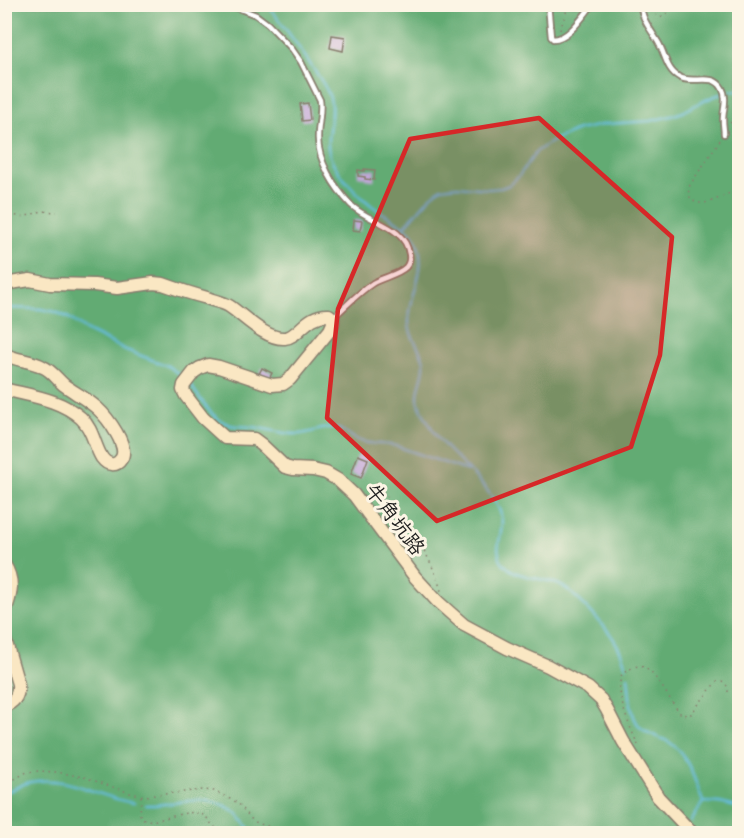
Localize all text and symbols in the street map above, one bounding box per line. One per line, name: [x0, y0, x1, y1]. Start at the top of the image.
street label: 牛角坑路: [356, 478, 431, 563]

